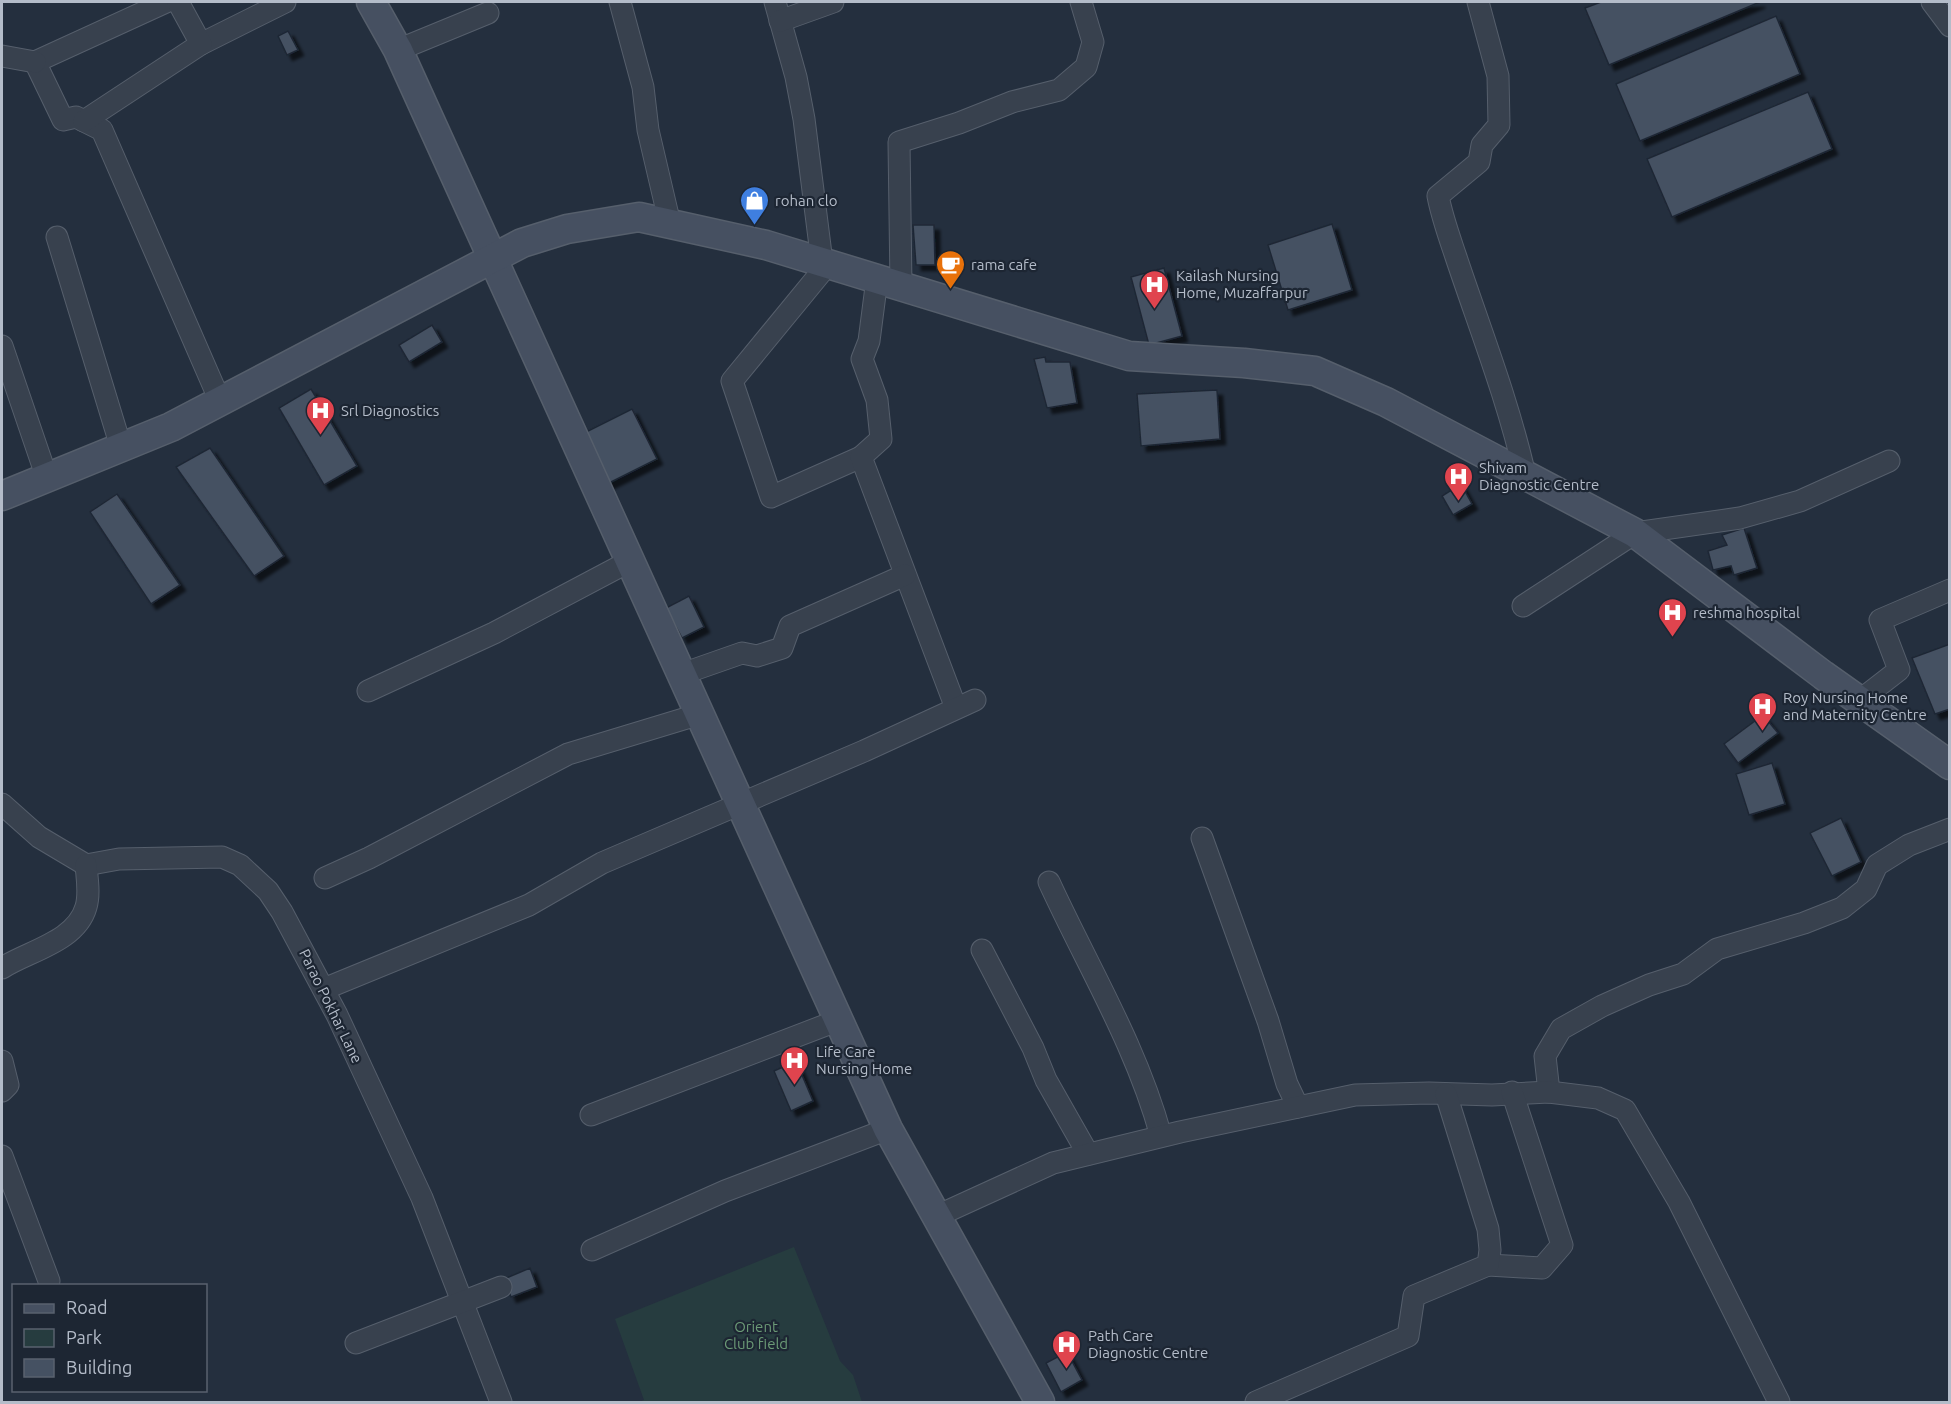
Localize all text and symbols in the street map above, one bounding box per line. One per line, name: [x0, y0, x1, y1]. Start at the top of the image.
shop icon: rohan clo: [738, 184, 770, 226]
place label: rohan clo: [775, 192, 837, 209]
cafe icon: rama cafe: [934, 248, 966, 290]
place label: rama cafe: [971, 256, 1037, 273]
place label: Kailash Nursing Home, Muzaffarpur: [1176, 267, 1308, 301]
hospital icon: Kailash Nursing Home, Muzaffarpur: [1139, 268, 1171, 310]
hospital icon: Srl Diagnostics: [304, 394, 336, 436]
place label: Srl Diagnostics: [341, 402, 439, 419]
place label: Shivam Diagnostic Centre: [1479, 459, 1599, 493]
hospital icon: Shivam Diagnostic Centre: [1442, 460, 1474, 502]
hospital icon: reshma hospital: [1656, 596, 1688, 638]
place label: reshma hospital: [1693, 604, 1800, 621]
place label: Roy Nursing Home and Maternity Centre: [1783, 689, 1927, 723]
hospital icon: Roy Nursing Home and Maternity Centre: [1746, 690, 1778, 732]
street label: Parao Pokhar Lane: [296, 946, 366, 1066]
place label: Life Care Nursing Home: [816, 1043, 912, 1077]
hospital icon: Life Care Nursing Home: [779, 1044, 811, 1086]
legend: [12, 1284, 207, 1392]
text: Road: [66, 1297, 108, 1317]
park label: Orient Club field: [724, 1318, 788, 1352]
text: Park: [66, 1327, 102, 1347]
place label: Path Care Diagnostic Centre: [1088, 1327, 1208, 1361]
hospital icon: Path Care Diagnostic Centre: [1051, 1328, 1083, 1370]
text: Building: [66, 1357, 132, 1377]

